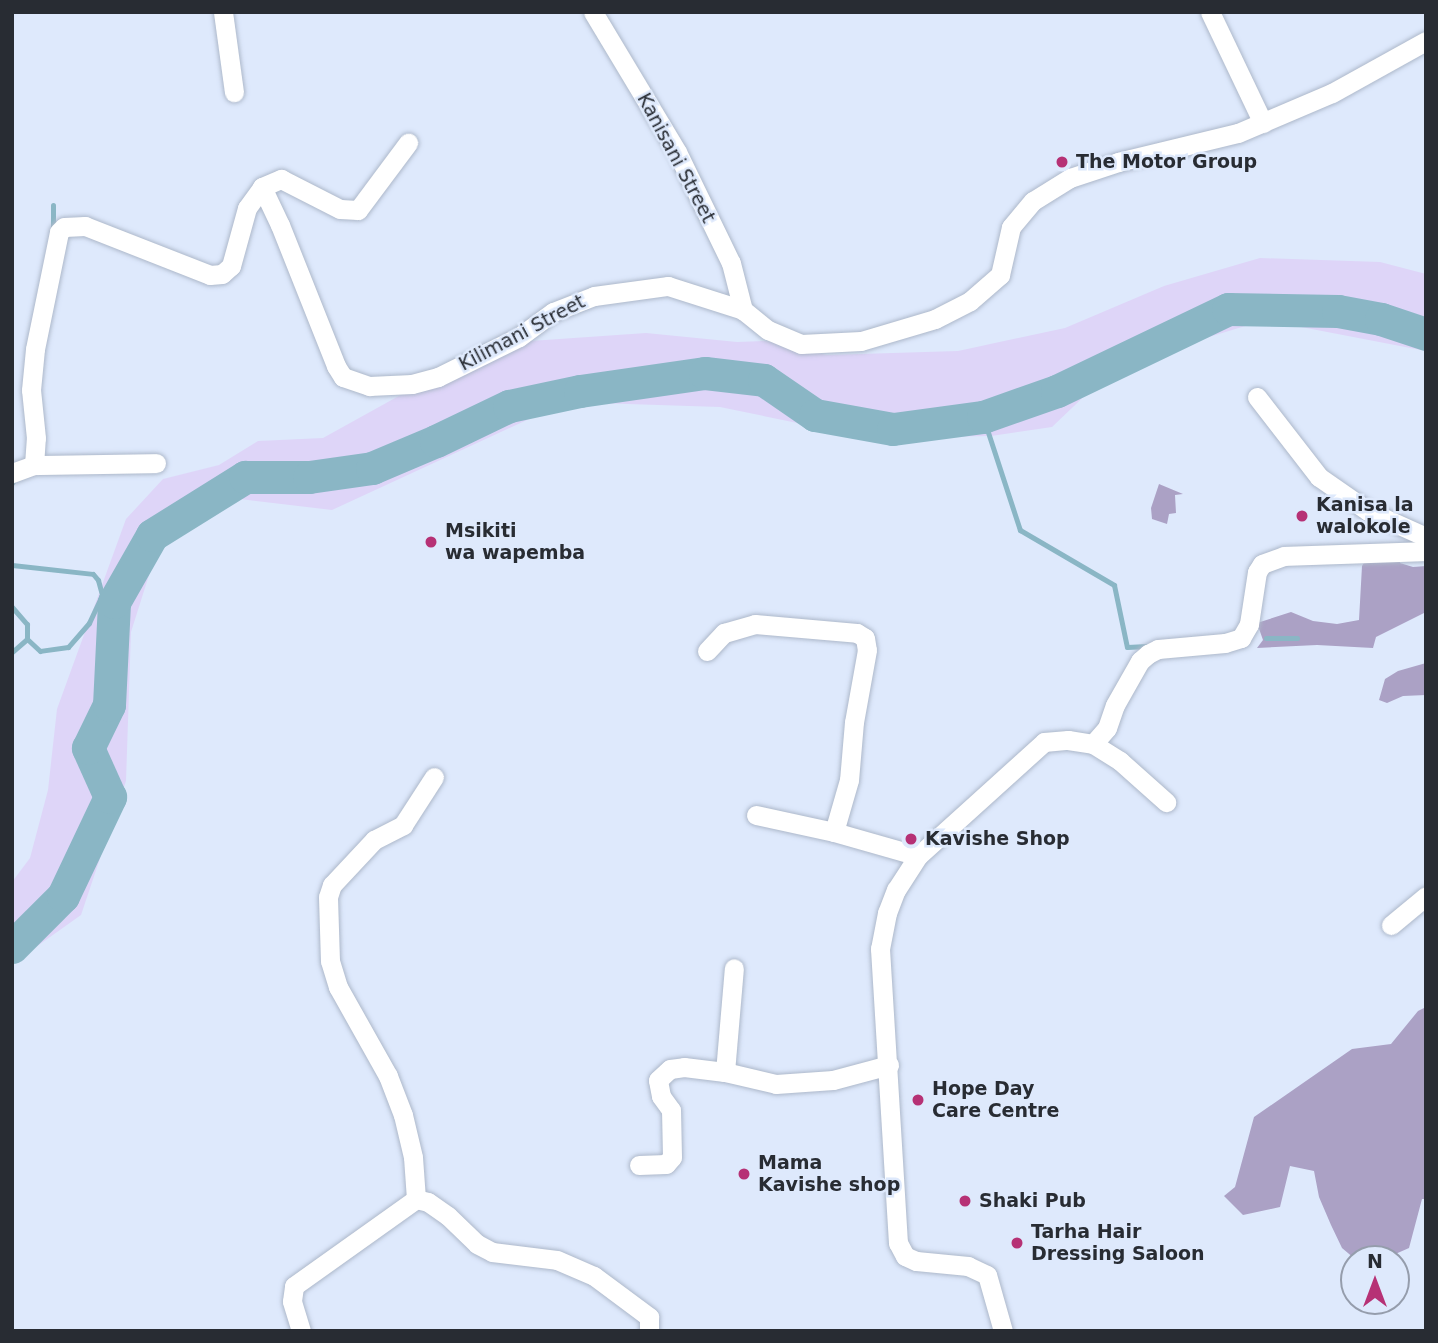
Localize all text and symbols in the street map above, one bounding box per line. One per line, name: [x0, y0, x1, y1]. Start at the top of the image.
street label: Kanisani Street: [632, 89, 720, 227]
place label: The Motor Group: [1076, 151, 1257, 173]
marker: The Motor Group: [1054, 154, 1070, 170]
street label: Kilimani Street: [455, 290, 589, 376]
place label: Kanisa la walokole: [1316, 494, 1414, 538]
marker: Kanisa la walokole: [1294, 508, 1310, 524]
place label: Msikiti wa wapemba: [445, 520, 585, 564]
marker: Msikiti wa wapemba: [423, 534, 439, 550]
place label: Kavishe Shop: [925, 828, 1070, 850]
marker: Kavishe Shop: [903, 831, 919, 847]
place label: Hope Day Care Centre: [932, 1078, 1059, 1122]
marker: Hope Day Care Centre: [910, 1092, 926, 1108]
place label: Mama Kavishe shop: [758, 1152, 900, 1196]
marker: Mama Kavishe shop: [736, 1166, 752, 1182]
place label: Shaki Pub: [979, 1190, 1086, 1212]
marker: Shaki Pub: [957, 1193, 973, 1209]
place label: Tarha Hair Dressing Saloon: [1031, 1221, 1205, 1265]
marker: Tarha Hair Dressing Saloon: [1009, 1235, 1025, 1251]
north arrow: [1340, 1245, 1410, 1315]
text: N: [1367, 1250, 1383, 1272]

